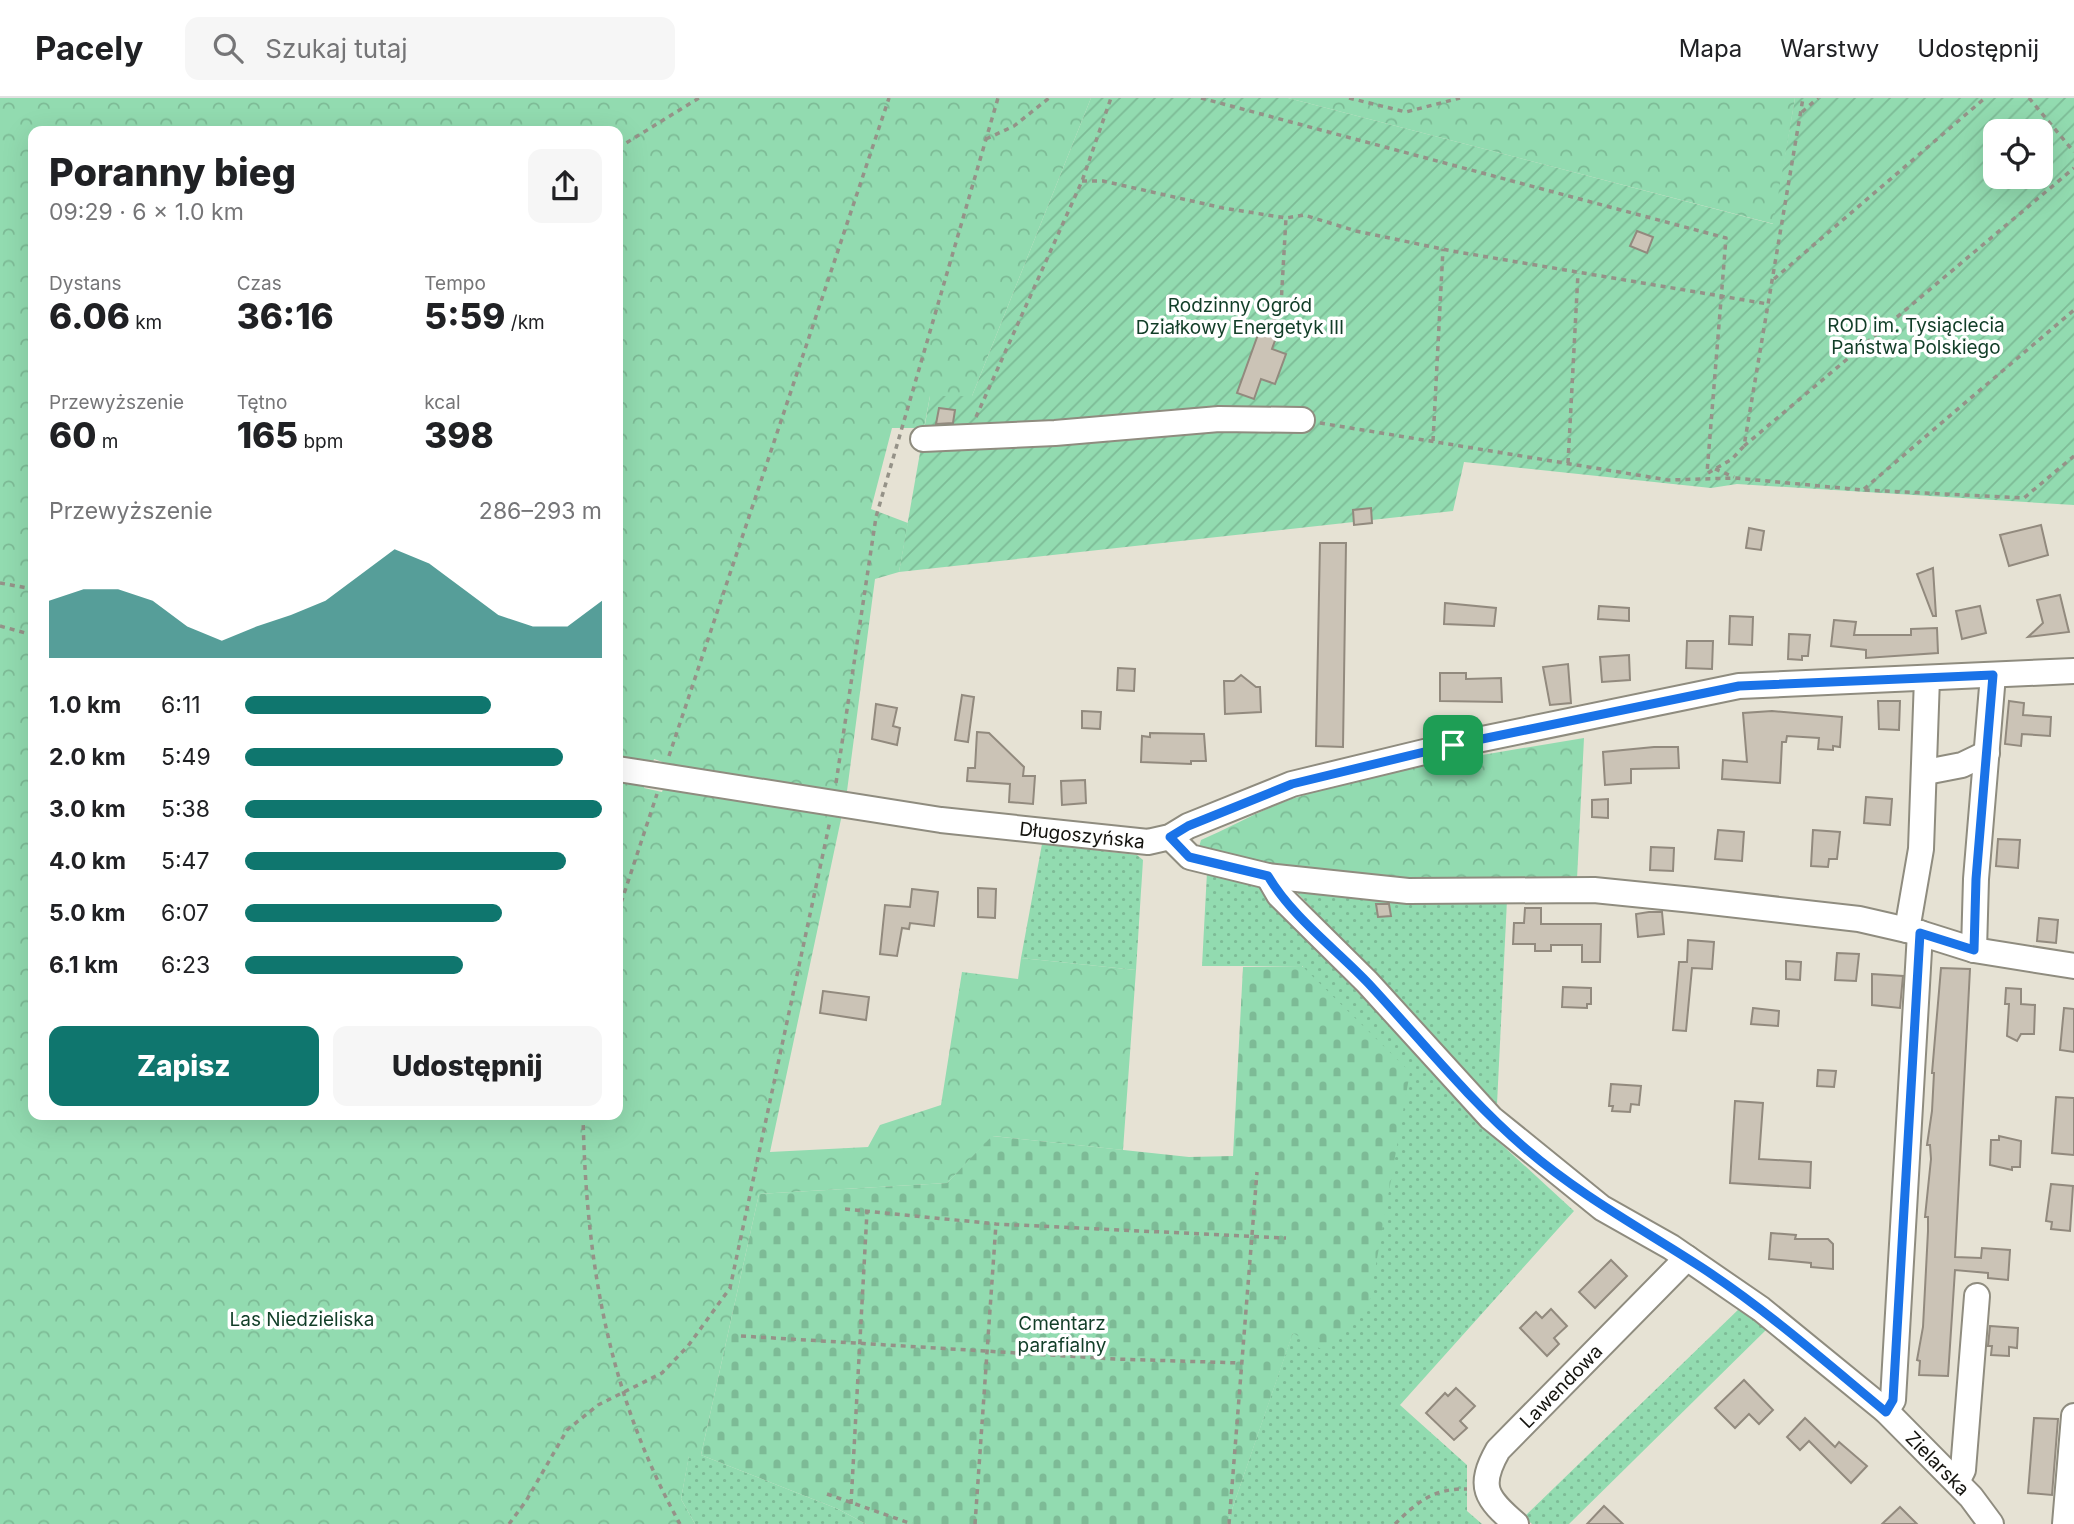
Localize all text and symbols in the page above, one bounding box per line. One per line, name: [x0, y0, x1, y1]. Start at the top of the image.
search box: [185, 17, 675, 80]
text: Pacely: [35, 28, 143, 68]
icon: search: [209, 29, 247, 67]
text: Szukaj tutaj: [265, 33, 408, 64]
text: Mapa: [1679, 34, 1742, 63]
text: Warstwy: [1780, 34, 1879, 63]
text: Udostępnij: [1917, 34, 2039, 63]
map controls: [1983, 119, 2053, 189]
button: locate: [1983, 119, 2053, 189]
text: Poranny bieg: [49, 149, 296, 195]
button: share: [528, 149, 602, 223]
text: 09:29 · 6 × 1.0 km: [49, 198, 244, 226]
text: Dystans: [49, 272, 122, 295]
text: Czas: [237, 272, 282, 295]
text: Tempo: [424, 272, 486, 295]
park label: Rodzinny Ogród Działkowy Energetyk III: [1136, 294, 1344, 339]
text: 6.06: [49, 295, 130, 337]
text: 36:16: [237, 295, 334, 337]
text: 5:59: [424, 295, 505, 337]
text: km: [130, 311, 162, 334]
text: /km: [505, 311, 545, 334]
park label: ROD im. Tysiąclecia Państwa Polskiego: [1827, 314, 2005, 359]
text: Przewyższenie: [49, 391, 184, 414]
text: Tętno: [237, 391, 287, 414]
text: kcal: [424, 391, 461, 414]
text: 60: [49, 414, 96, 456]
text: 165: [237, 414, 298, 456]
text: 398: [424, 414, 494, 456]
text: m: [96, 430, 118, 453]
text: bpm: [298, 430, 343, 453]
text: Przewyższenie: [49, 497, 213, 525]
text: 286–293 m: [479, 497, 602, 525]
text: 1.0 km: [49, 691, 121, 719]
text: 6:11: [161, 691, 201, 719]
pin: [1423, 715, 1483, 775]
icon: arrive: [1434, 726, 1472, 764]
text: 2.0 km: [49, 743, 126, 771]
text: 5:49: [161, 743, 211, 771]
text: 3.0 km: [49, 795, 126, 823]
text: 5:38: [161, 795, 210, 823]
street label: Długoszyńska: [1018, 817, 1146, 854]
text: 4.0 km: [49, 847, 126, 875]
text: 5:47: [161, 847, 209, 875]
text: 5.0 km: [49, 899, 125, 927]
text: 6:07: [161, 899, 209, 927]
text: 6.1 km: [49, 951, 119, 979]
text: 6:23: [161, 951, 210, 979]
button: Zapisz: [49, 1026, 319, 1106]
button: Udostępnij: [333, 1026, 602, 1106]
park label: Las Niedzieliska: [230, 1308, 374, 1331]
park label: Cmentarz parafialny: [1018, 1312, 1107, 1357]
street label: Lawendowa: [1515, 1340, 1607, 1433]
street label: Zielarska: [1901, 1427, 1974, 1501]

